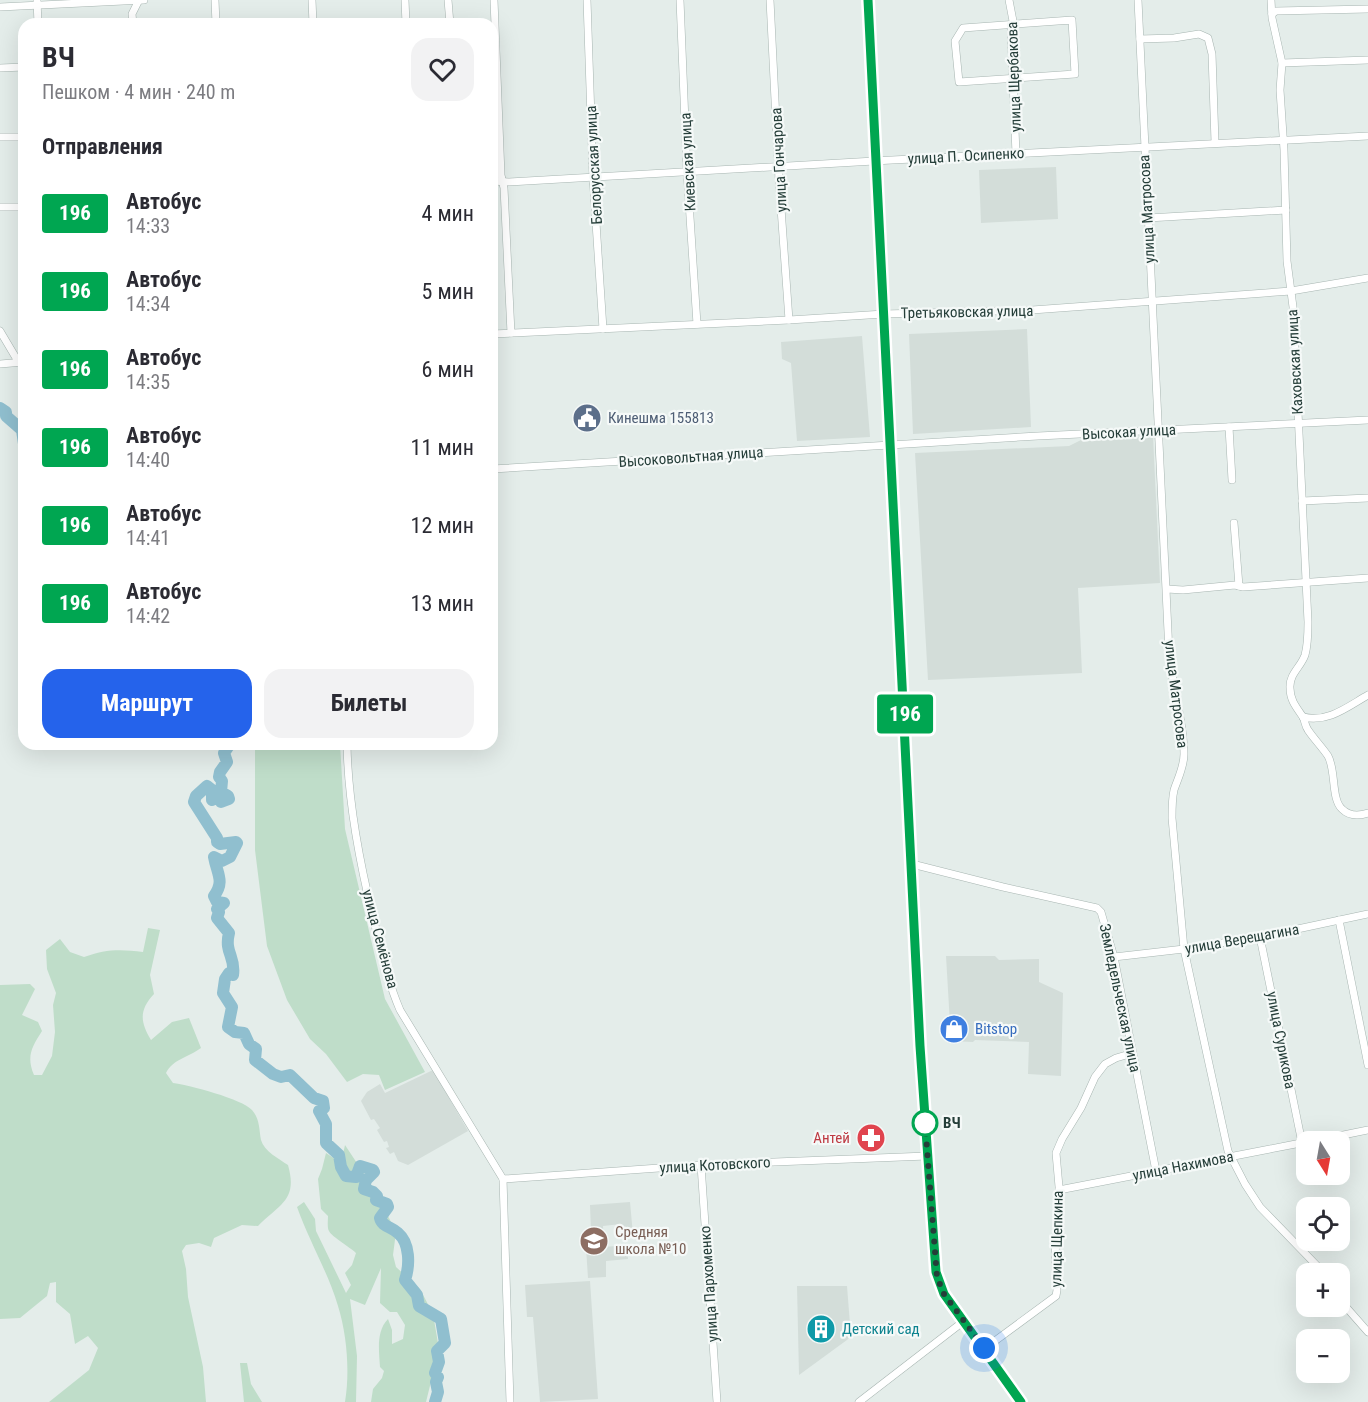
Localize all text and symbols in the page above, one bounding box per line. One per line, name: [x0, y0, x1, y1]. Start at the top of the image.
street label: улица Щербакова: [1003, 21, 1025, 133]
button: heart: [411, 38, 474, 101]
text: ВЧ: [42, 41, 75, 74]
text: Пешком · 4 мин · 240 m: [42, 80, 235, 104]
street label: Белорусская улица: [582, 105, 606, 225]
street label: улица Гончарова: [767, 107, 791, 213]
street label: Киевская улица: [676, 112, 700, 212]
text: Отправления: [42, 134, 163, 159]
street label: улица П. Осипенко: [907, 144, 1025, 168]
street label: улица Матросова: [1135, 154, 1159, 264]
text: Автобус: [126, 189, 201, 214]
text: 196: [59, 201, 91, 225]
text: 4 мин: [421, 201, 474, 226]
text: 14:33: [126, 214, 170, 238]
text: Автобус: [126, 267, 201, 292]
text: 196: [59, 279, 91, 303]
text: 5 мин: [421, 279, 474, 304]
text: 14:34: [126, 292, 170, 316]
street label: Третьяковская улица: [901, 302, 1033, 322]
street label: Каховская улица: [1283, 309, 1307, 415]
text: Автобус: [126, 345, 201, 370]
text: 196: [59, 357, 91, 381]
text: 6 мин: [421, 357, 474, 382]
text: 14:35: [126, 370, 170, 394]
public building icon: Кинешма 155813: [571, 402, 603, 434]
place label: Кинешма 155813: [608, 409, 714, 427]
street label: Высокая улица: [1081, 421, 1177, 443]
text: Автобус: [126, 423, 201, 448]
text: 196: [59, 435, 91, 459]
text: 11 мин: [411, 435, 474, 460]
street label: Высоковольтная улица: [618, 443, 764, 471]
text: 14:40: [126, 448, 170, 472]
text: Автобус: [126, 501, 201, 526]
text: 196: [59, 513, 91, 537]
text: 12 мин: [411, 513, 474, 538]
text: 14:41: [126, 526, 170, 550]
text: Автобус: [126, 579, 201, 604]
text: 196: [59, 591, 91, 615]
text: 13 мин: [411, 591, 474, 616]
text: 14:42: [126, 604, 170, 628]
street label: улица Матросова: [1160, 639, 1192, 749]
button: Маршрут: [42, 669, 252, 738]
button: Билеты: [264, 669, 474, 738]
line badge: 196: [870, 694, 940, 734]
text: 196: [889, 702, 921, 726]
street label: улица Семёнова: [358, 887, 402, 991]
street label: улица Верещагина: [1184, 920, 1300, 958]
street label: Земледельческая улица: [1095, 922, 1145, 1074]
street label: улица Сурикова: [1263, 990, 1299, 1090]
shop icon: Bitstop: [938, 1013, 970, 1045]
place label: Bitstop: [975, 1020, 1017, 1038]
marker: ВЧ: [912, 1110, 938, 1136]
place label: ВЧ: [943, 1114, 961, 1132]
pharmacy icon: Антей: [855, 1122, 887, 1154]
place label: Антей: [813, 1129, 850, 1147]
north arrow: [1296, 1131, 1350, 1185]
map controls: [1296, 1131, 1350, 1383]
street label: улица Нахимова: [1131, 1147, 1235, 1185]
street label: улица Котовского: [659, 1153, 771, 1177]
street label: улица Щепкина: [1047, 1190, 1067, 1288]
button: locate: [1296, 1197, 1350, 1251]
place label: Средняя школа №10: [615, 1223, 686, 1258]
school or university icon: Средняя школа №10: [578, 1225, 610, 1257]
street label: улица Пархоменко: [696, 1225, 722, 1343]
button: +: [1296, 1263, 1350, 1317]
building icon: Детский сад: [805, 1313, 837, 1345]
place label: Детский сад: [842, 1320, 920, 1338]
button: −: [1296, 1329, 1350, 1383]
your location: [969, 1333, 999, 1363]

